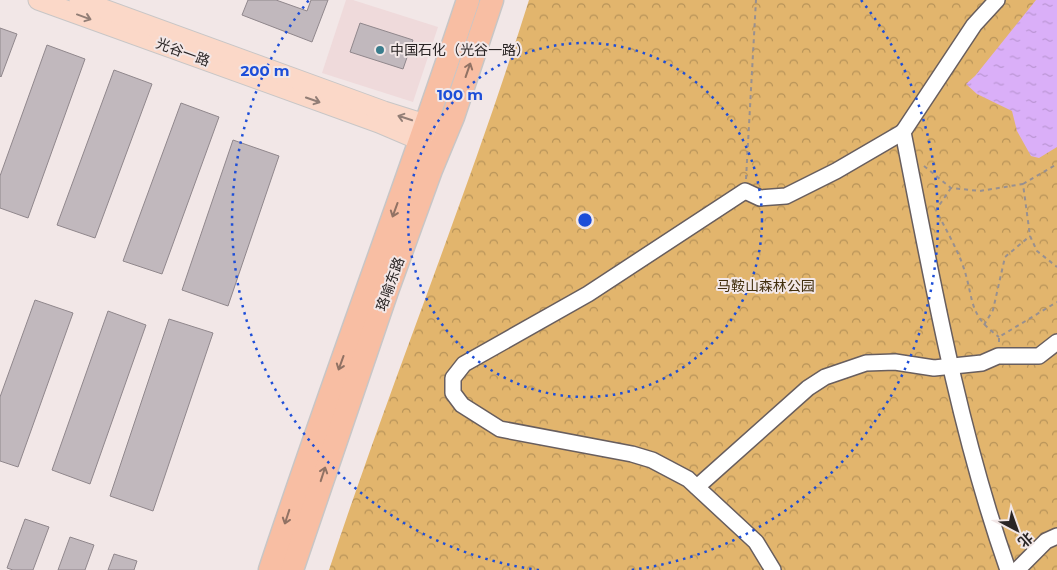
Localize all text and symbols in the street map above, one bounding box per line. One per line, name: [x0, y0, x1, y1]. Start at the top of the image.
one-way arrow: [76, 13, 91, 22]
street label: 光谷一路: [154, 34, 212, 70]
place label: 中国石化（光谷一路）: [390, 41, 530, 59]
marker: 中国石化（光谷一路）: [374, 44, 386, 56]
text: 200 m: [240, 61, 290, 80]
one-way arrow: [464, 63, 474, 79]
text: 100 m: [437, 85, 483, 104]
one-way arrow: [304, 95, 320, 105]
one-way arrow: [398, 112, 414, 122]
one-way arrow: [390, 202, 399, 218]
centre of rings: [576, 211, 594, 229]
street label: 珞喻东路: [372, 255, 408, 313]
park label: 马鞍山森林公园: [717, 277, 815, 295]
one-way arrow: [336, 355, 345, 371]
one-way arrow: [319, 466, 329, 482]
north arrow: [992, 505, 1042, 555]
one-way arrow: [282, 508, 291, 524]
text: 北: [1014, 528, 1037, 551]

